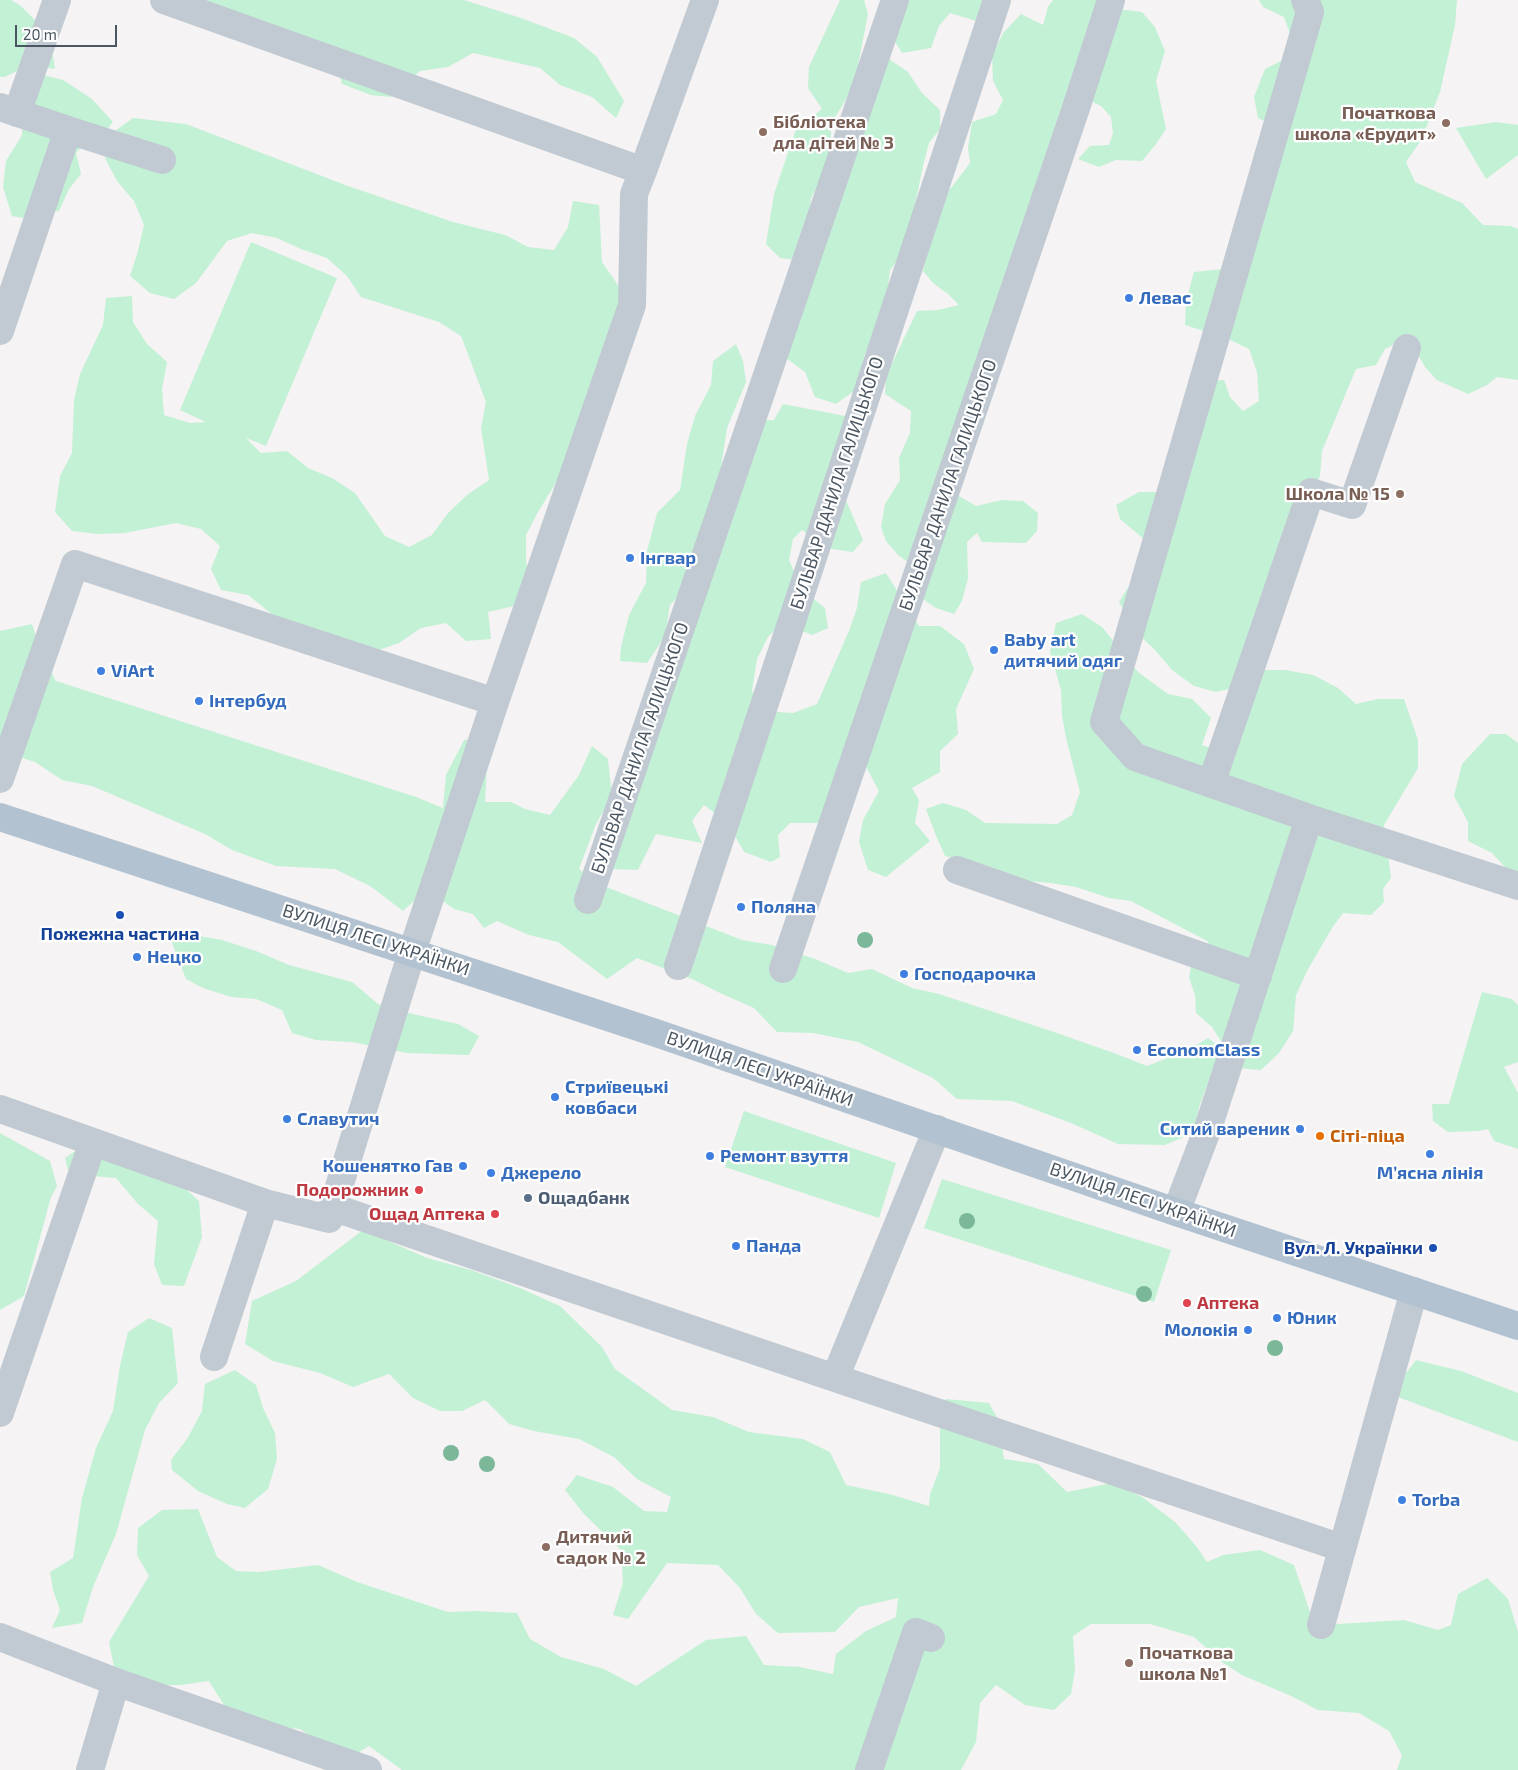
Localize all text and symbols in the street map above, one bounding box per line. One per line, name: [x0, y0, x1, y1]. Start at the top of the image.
scale bar: [18, 15, 120, 47]
text: 20 m: [23, 25, 57, 43]
place label: Початкова школа «Ерудит»: [1295, 102, 1436, 144]
place label: Бібліотека дла дітей № 3: [773, 111, 894, 154]
marker: Початкова школа «Ерудит»: [1440, 117, 1452, 129]
marker: Бібліотека дла дітей № 3: [757, 126, 769, 138]
place label: Левас: [1139, 287, 1191, 309]
marker: Левас: [1123, 292, 1135, 304]
street label: БУЛЬВАР ДАНИЛА ГАЛИЦЬКОГО: [786, 354, 888, 612]
street label: БУЛЬВАР ДАНИЛА ГАЛИЦЬКОГО: [895, 356, 1001, 614]
place label: Школа № 15: [1285, 483, 1390, 505]
marker: Школа № 15: [1394, 488, 1406, 500]
place label: Інгвар: [640, 547, 696, 569]
marker: Інгвар: [624, 552, 636, 564]
street label: БУЛЬВАР ДАНИЛА ГАЛИЦЬКОГО: [587, 619, 693, 877]
place label: Baby art дитячий одяг: [1004, 629, 1122, 672]
marker: Baby art дитячий одяг: [988, 644, 1000, 656]
place label: ViArt: [111, 660, 154, 682]
marker: ViArt: [95, 665, 107, 677]
place label: Інтербуд: [209, 690, 287, 712]
marker: Інтербуд: [193, 695, 205, 707]
place label: Поляна: [751, 896, 816, 918]
street label: ВУЛИЦЯ ЛЕСІ УКРАЇНКИ: [280, 900, 472, 980]
marker: Поляна: [735, 901, 747, 913]
marker: Пожежна частина: [114, 909, 126, 921]
place label: Пожежна частина: [41, 923, 199, 945]
place label: Нецко: [147, 946, 202, 968]
marker: Нецко: [131, 951, 143, 963]
place label: Господарочка: [914, 963, 1036, 985]
marker: Господарочка: [898, 968, 910, 980]
street label: ВУЛИЦЯ ЛЕСІ УКРАЇНКИ: [664, 1027, 856, 1111]
place label: EconomClass: [1147, 1039, 1260, 1061]
marker: EconomClass: [1131, 1044, 1143, 1056]
place label: Стриївецькі ковбаси: [565, 1076, 668, 1118]
marker: Стриївецькі ковбаси: [549, 1091, 561, 1103]
place label: Славутич: [297, 1108, 379, 1130]
marker: Славутич: [281, 1113, 293, 1125]
place label: Ситий вареник: [1160, 1118, 1290, 1140]
marker: Ситий вареник: [1294, 1123, 1306, 1135]
place label: Сіті-піца: [1330, 1125, 1405, 1147]
marker: Сіті-піца: [1314, 1130, 1326, 1142]
place label: Ремонт взуття: [720, 1145, 848, 1167]
marker: Мʼясна лінія: [1424, 1148, 1436, 1160]
marker: Ремонт взуття: [704, 1150, 716, 1162]
place label: Кошенятко Гав: [322, 1155, 453, 1177]
street label: ВУЛИЦЯ ЛЕСІ УКРАЇНКИ: [1047, 1158, 1239, 1242]
marker: Кошенятко Гав: [457, 1160, 469, 1172]
place label: Джерело: [501, 1162, 581, 1184]
place label: Мʼясна лінія: [1377, 1162, 1483, 1184]
marker: Джерело: [485, 1167, 497, 1179]
place label: Подорожник: [296, 1179, 409, 1201]
marker: Подорожник: [413, 1184, 425, 1196]
place label: Ощадбанк: [538, 1187, 630, 1209]
marker: Ощадбанк: [522, 1192, 534, 1204]
place label: Ощад Аптека: [369, 1203, 485, 1225]
marker: Ощад Аптека: [489, 1208, 501, 1220]
place label: Панда: [746, 1235, 801, 1257]
place label: Вул. Л. Українки: [1284, 1237, 1423, 1259]
marker: Панда: [730, 1240, 742, 1252]
marker: Вул. Л. Українки: [1427, 1242, 1439, 1254]
place label: Аптека: [1197, 1292, 1259, 1314]
marker: Аптека: [1181, 1297, 1193, 1309]
place label: Юник: [1287, 1307, 1337, 1329]
marker: Юник: [1271, 1312, 1283, 1324]
place label: Молокія: [1164, 1319, 1238, 1341]
marker: Молокія: [1242, 1324, 1254, 1336]
place label: Torba: [1412, 1489, 1460, 1511]
marker: Torba: [1396, 1494, 1408, 1506]
place label: Дитячий садок № 2: [556, 1526, 646, 1568]
marker: Дитячий садок № 2: [540, 1541, 552, 1553]
place label: Початкова школа №1: [1139, 1642, 1233, 1685]
marker: Початкова школа №1: [1123, 1657, 1135, 1669]

